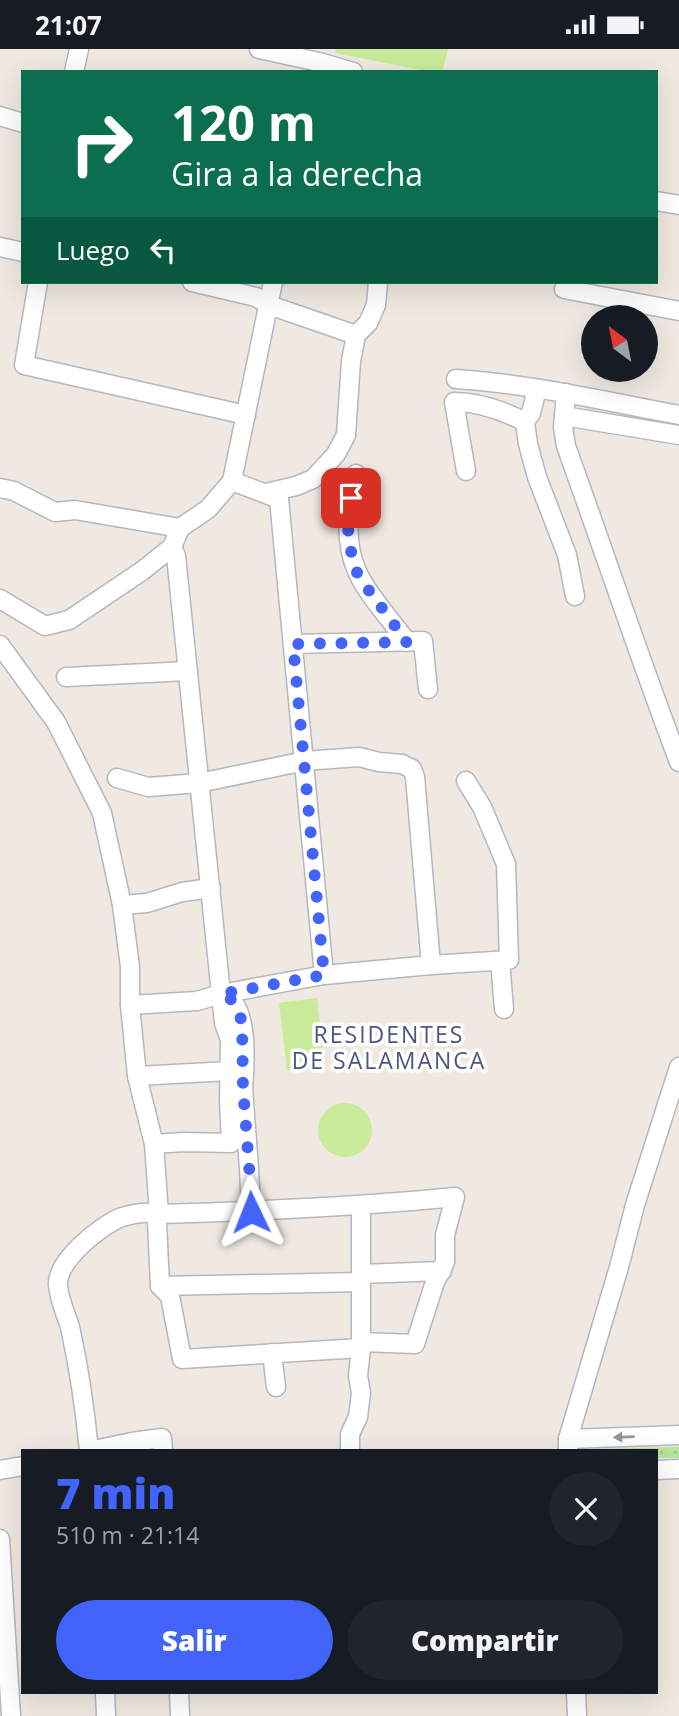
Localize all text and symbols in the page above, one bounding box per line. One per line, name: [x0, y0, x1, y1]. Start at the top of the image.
text: 21:07: [35, 7, 102, 43]
text: 120 m: [171, 89, 316, 155]
icon: right: [56, 98, 147, 189]
text: Gira a la derecha: [171, 152, 423, 195]
icon: left: [144, 231, 182, 269]
text: Luego: [56, 232, 130, 268]
north arrow: [581, 305, 658, 381]
map controls: [581, 305, 658, 382]
pin: [321, 468, 381, 528]
icon: arrive: [332, 479, 370, 517]
district label: RESIDENTES DE SALAMANCA: [292, 1018, 486, 1076]
position arrow: [214, 1175, 288, 1249]
one-way arrow: [612, 1432, 634, 1443]
text: 7 min: [56, 1464, 175, 1521]
button: close: [549, 1472, 623, 1546]
text: 510 m · 21:14: [56, 1519, 199, 1551]
button: Salir: [56, 1600, 333, 1680]
button: Compartir: [347, 1600, 623, 1680]

